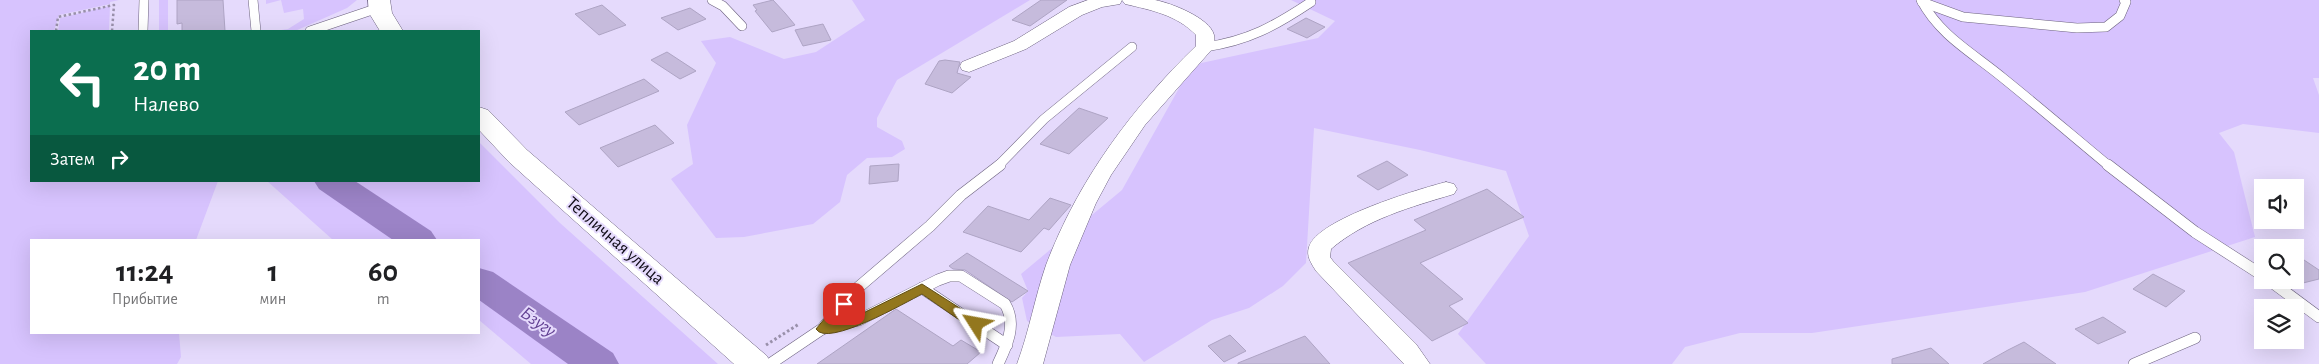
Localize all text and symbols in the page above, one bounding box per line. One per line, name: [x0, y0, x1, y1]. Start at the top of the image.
icon: left: [50, 50, 115, 115]
text: 20 m: [133, 52, 201, 87]
text: Налево: [133, 93, 199, 115]
icon: right: [105, 145, 133, 173]
text: Затем: [50, 150, 95, 169]
map controls: [2254, 179, 2304, 349]
button: sound: [2254, 179, 2304, 229]
street label: Тепличная улица: [563, 194, 667, 288]
button: search: [2254, 239, 2304, 289]
text: 11:24: [116, 257, 174, 287]
text: 1: [267, 257, 278, 287]
text: 60: [368, 257, 398, 287]
pin: [823, 283, 865, 325]
icon: arrive: [830, 290, 858, 318]
text: Прибытие: [112, 291, 178, 307]
text: мин: [260, 291, 286, 307]
text: m: [377, 291, 390, 307]
position arrow: [949, 297, 1001, 349]
button: layers: [2254, 299, 2304, 349]
water label: Бзугу: [517, 303, 560, 341]

